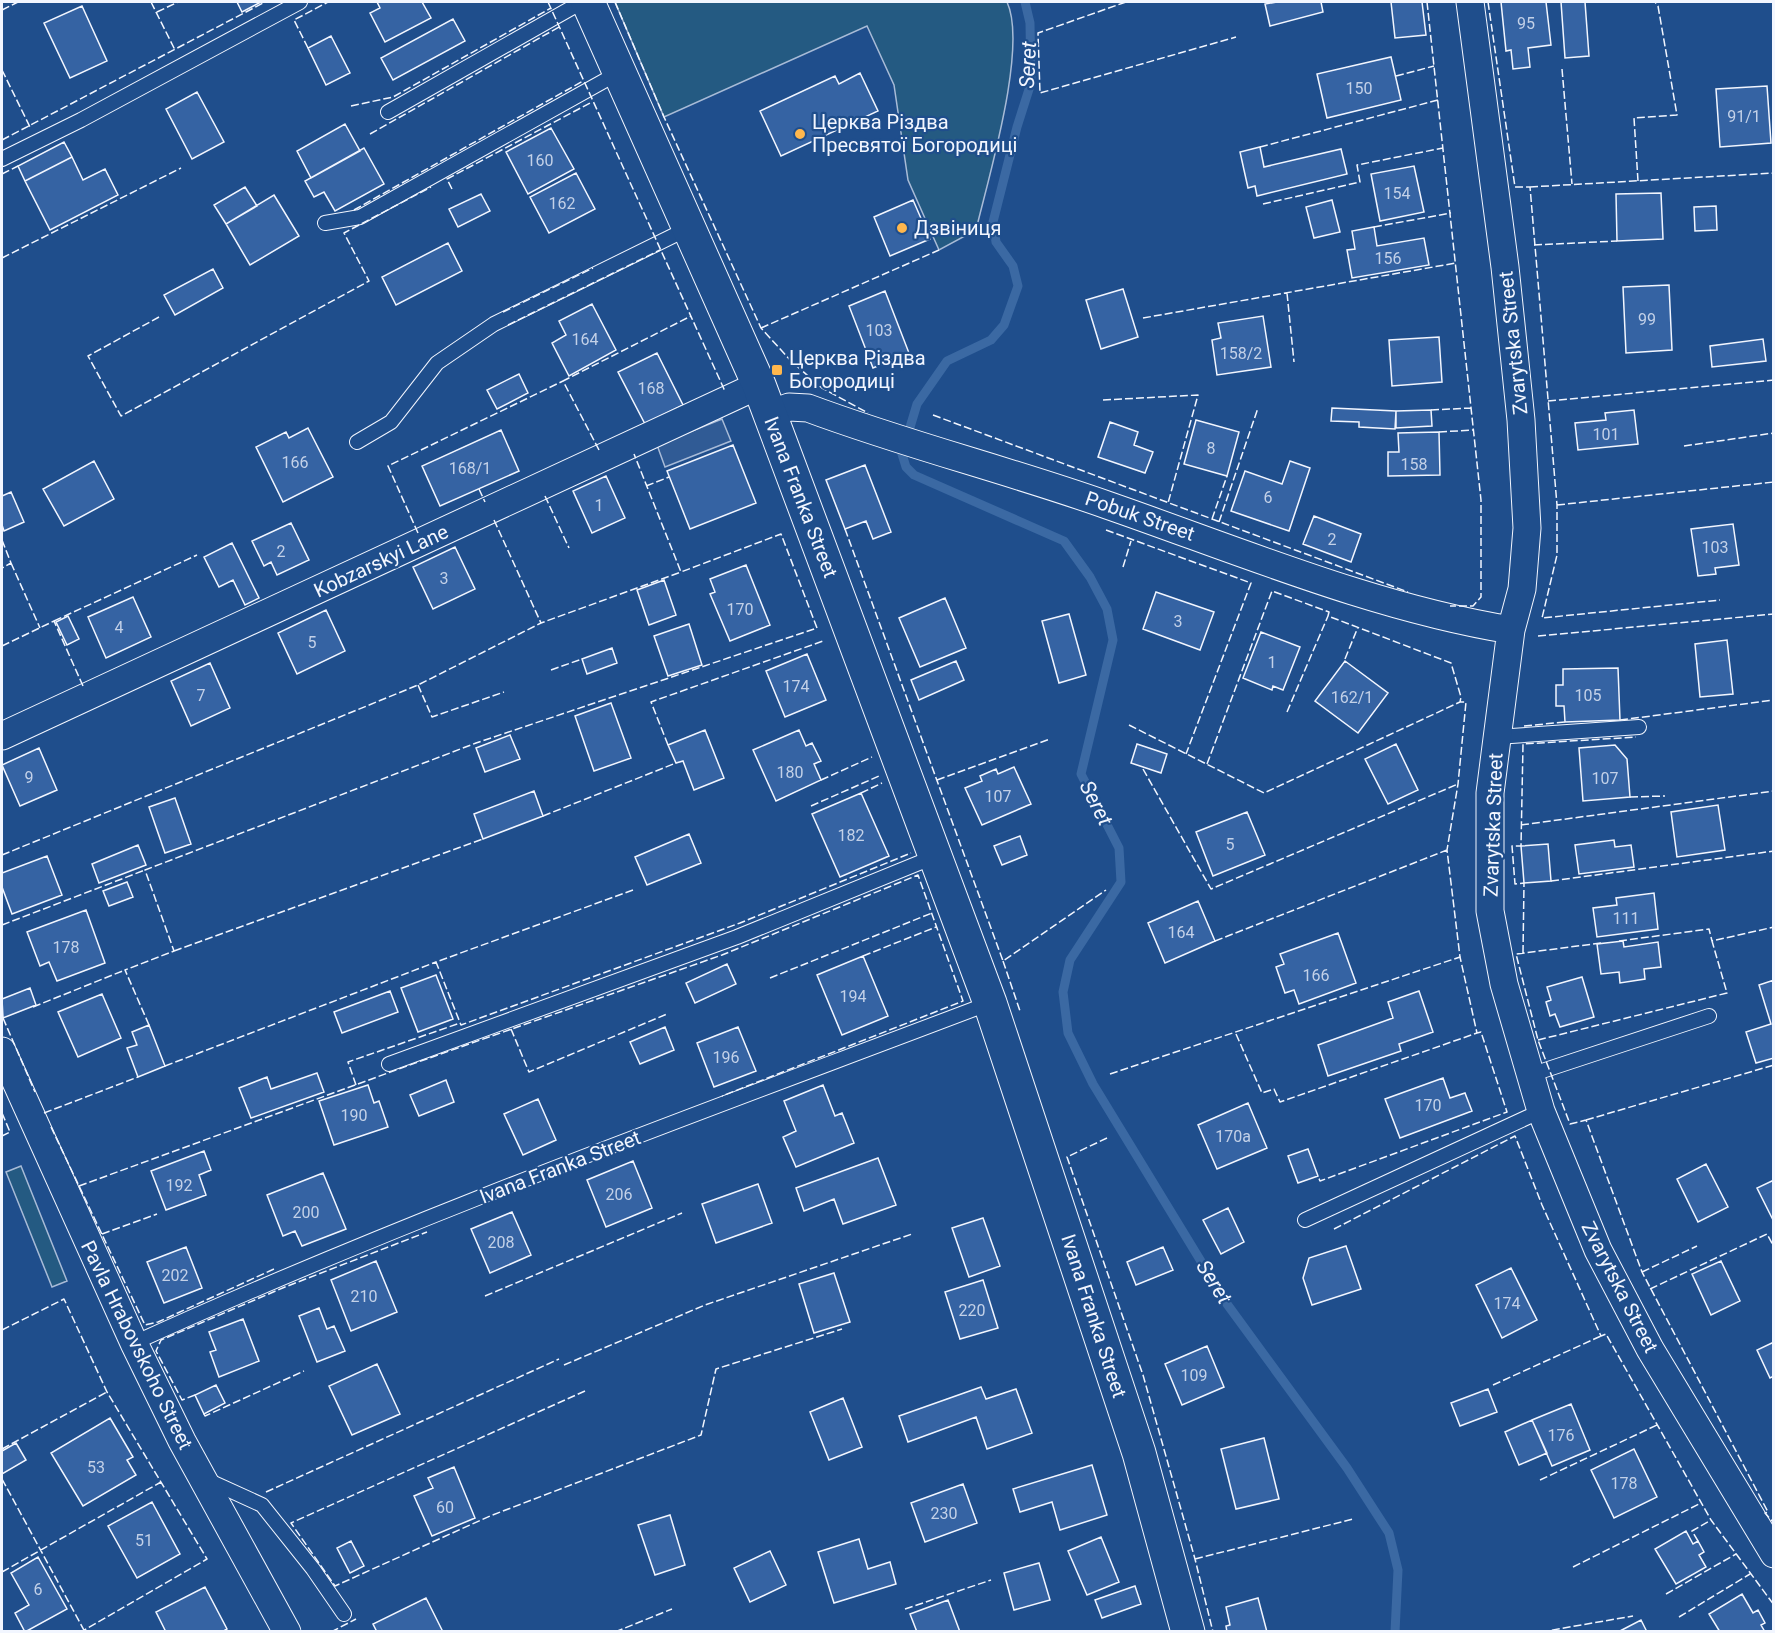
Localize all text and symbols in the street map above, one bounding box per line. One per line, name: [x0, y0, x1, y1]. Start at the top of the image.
house number: 95: [1517, 14, 1535, 33]
water label: Seret: [1015, 41, 1041, 89]
house number: 150: [1346, 79, 1372, 98]
house number: 91/1: [1727, 107, 1761, 126]
place label: Церква Різдва Пресвятої Богородиці: [812, 110, 1017, 157]
marker: Церква Різдва Пресвятої Богородиці: [793, 127, 807, 141]
house number: 160: [527, 151, 553, 170]
house number: 154: [1384, 184, 1410, 203]
house number: 162: [549, 194, 575, 213]
place label: Дзвіниця: [914, 216, 1002, 240]
marker: Дзвіниця: [895, 221, 909, 235]
house number: 156: [1375, 249, 1401, 268]
street label: Zvarytska Street: [1494, 270, 1532, 416]
house number: 99: [1638, 310, 1656, 329]
house number: 103: [866, 321, 892, 340]
house number: 164: [572, 330, 598, 349]
house number: 158/2: [1220, 344, 1262, 363]
place label: Церква Різдва Богородиці: [789, 346, 926, 393]
marker: Церква Різдва Богородиці: [770, 363, 784, 377]
house number: 168: [638, 379, 664, 398]
street label: Ivana Franka Street: [759, 413, 843, 581]
house number: 101: [1593, 425, 1619, 444]
house number: 8: [1207, 439, 1216, 458]
house number: 166: [282, 453, 308, 472]
house number: 158: [1401, 455, 1427, 474]
house number: 168/1: [449, 459, 491, 478]
street label: Pobuk Street: [1082, 486, 1198, 546]
house number: 6: [1264, 488, 1273, 507]
house number: 1: [595, 496, 604, 515]
street label: Kobzarskyi Lane: [310, 519, 452, 603]
house number: 2: [1328, 530, 1337, 549]
house number: 103: [1702, 538, 1728, 557]
house number: 2: [277, 542, 286, 561]
house number: 3: [440, 569, 449, 588]
house number: 170: [727, 600, 753, 619]
house number: 3: [1174, 612, 1183, 631]
house number: 4: [115, 618, 124, 637]
house number: 5: [308, 633, 317, 652]
house number: 1: [1268, 653, 1277, 672]
house number: 174: [783, 677, 809, 696]
house number: 7: [197, 686, 206, 705]
house number: 105: [1575, 686, 1601, 705]
house number: 162/1: [1331, 688, 1373, 707]
street label: Zvarytska Street: [1478, 753, 1508, 897]
house number: 180: [777, 763, 803, 782]
house number: 9: [25, 768, 34, 787]
house number: 107: [1592, 769, 1618, 788]
water label: Seret: [1075, 777, 1118, 830]
house number: 107: [985, 787, 1011, 806]
house number: 182: [838, 826, 864, 845]
house number: 5: [1226, 835, 1235, 854]
house number: 111: [1613, 909, 1639, 928]
house number: 164: [1168, 923, 1194, 942]
house number: 178: [53, 938, 79, 957]
house number: 166: [1303, 966, 1329, 985]
house number: 194: [840, 987, 866, 1006]
house number: 196: [713, 1048, 739, 1067]
house number: 170: [1415, 1096, 1441, 1115]
house number: 190: [341, 1106, 367, 1125]
street label: Ivana Franka Street: [476, 1125, 644, 1209]
house number: 170а: [1215, 1127, 1251, 1146]
house number: 192: [166, 1176, 192, 1195]
house number: 206: [606, 1185, 632, 1204]
house number: 200: [293, 1203, 319, 1222]
street label: Zvarytska Street: [1577, 1217, 1663, 1357]
street label: Ivana Franka Street: [1056, 1231, 1132, 1401]
house number: 208: [488, 1233, 514, 1252]
street label: Pavla Hrabovskoho Street: [76, 1237, 198, 1453]
water label: Seret: [1191, 1256, 1237, 1309]
house number: 202: [162, 1266, 188, 1285]
house number: 210: [351, 1287, 377, 1306]
house number: 174: [1494, 1294, 1520, 1313]
house number: 220: [959, 1301, 985, 1320]
house number: 109: [1181, 1366, 1207, 1385]
house number: 176: [1548, 1426, 1574, 1445]
house number: 53: [87, 1458, 105, 1477]
house number: 178: [1611, 1474, 1637, 1493]
house number: 60: [436, 1498, 454, 1517]
house number: 230: [931, 1504, 957, 1523]
house number: 51: [135, 1531, 153, 1550]
house number: 6: [34, 1580, 43, 1599]

